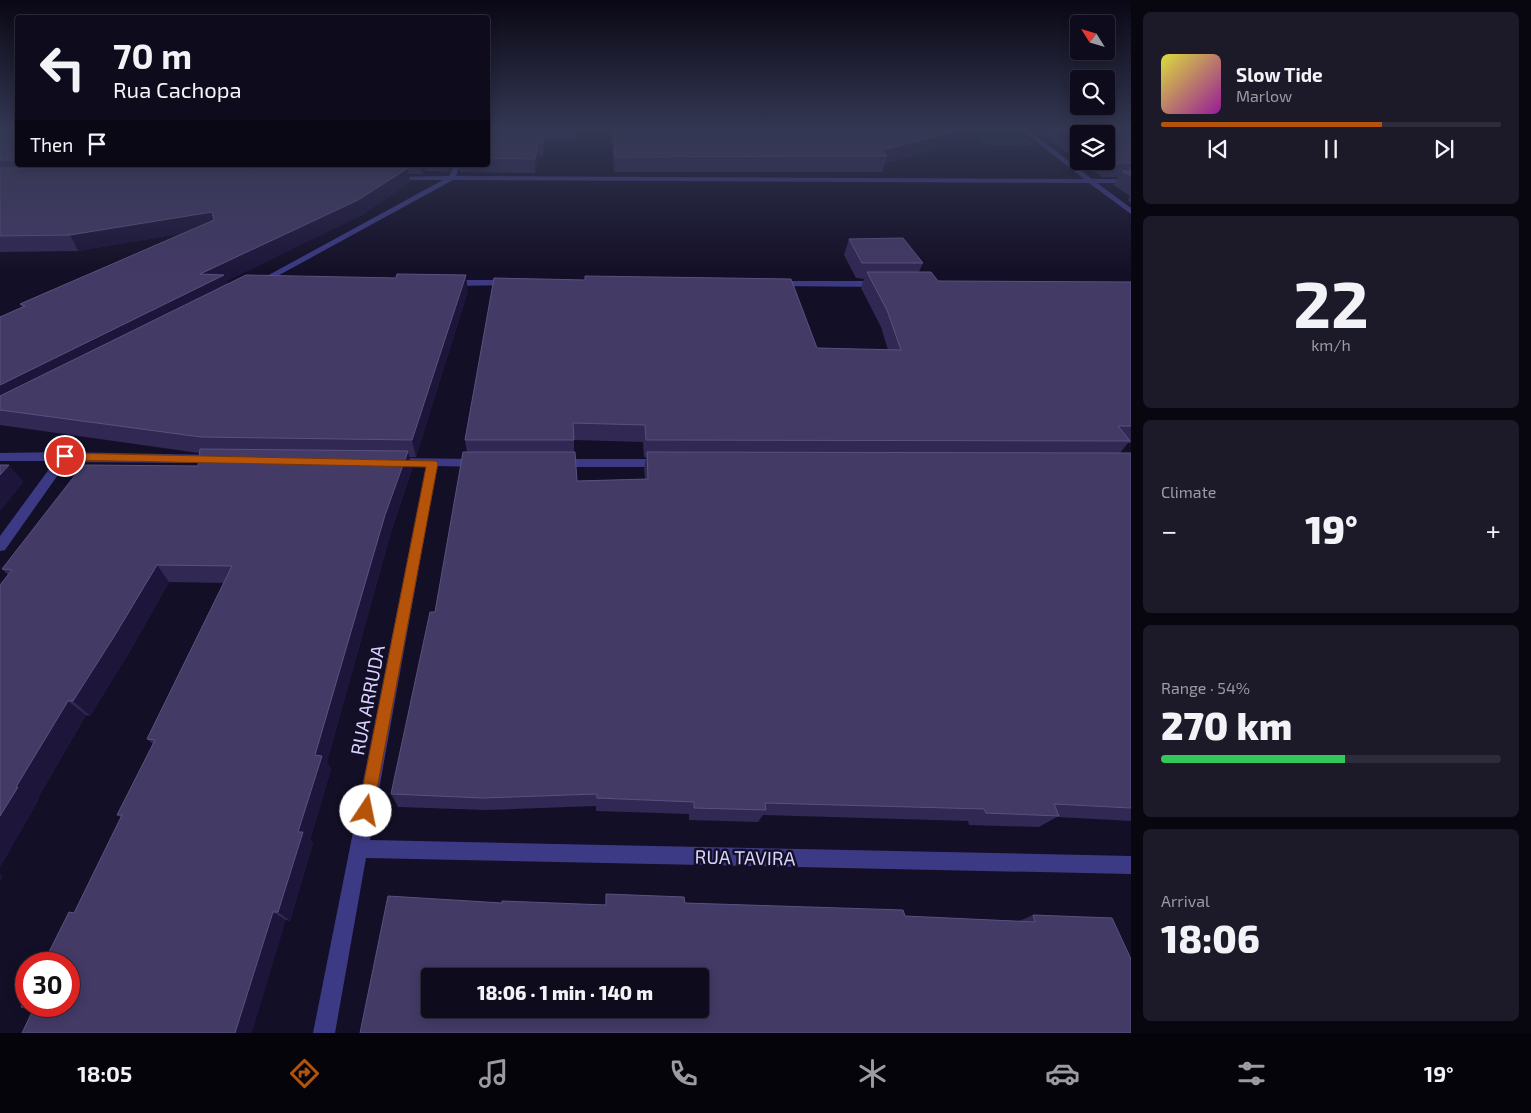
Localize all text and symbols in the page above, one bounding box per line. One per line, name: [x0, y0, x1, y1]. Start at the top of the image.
north arrow: [1070, 15, 1115, 60]
map controls: [1070, 15, 1115, 170]
text: 70 m: [113, 34, 192, 76]
icon: left: [30, 35, 95, 100]
text: Slow Tide: [1236, 63, 1323, 86]
button: search: [1070, 70, 1115, 115]
text: Rua Cachopa: [113, 76, 242, 102]
text: Marlow: [1236, 86, 1292, 105]
button: layers: [1070, 125, 1115, 170]
icon: arrive: [83, 130, 111, 158]
text: Then: [30, 133, 73, 156]
icon: previous: [1204, 135, 1232, 163]
icon: pause: [1317, 135, 1345, 163]
icon: next: [1430, 135, 1458, 163]
text: 22: [1293, 263, 1369, 341]
text: km/h: [1311, 335, 1351, 354]
pin: [44, 435, 86, 477]
icon: arrive: [51, 442, 79, 470]
text: Climate: [1161, 482, 1216, 501]
text: 19°: [1305, 506, 1358, 552]
text: −: [1161, 513, 1177, 547]
text: +: [1486, 513, 1501, 547]
street label: RUA ARRUDA: [345, 643, 389, 757]
text: Range · 54%: [1161, 678, 1250, 697]
text: 270 km: [1161, 702, 1292, 748]
position arrow: [339, 784, 391, 836]
street label: RUA TAVIRA: [694, 845, 796, 869]
text: Arrival: [1161, 891, 1210, 910]
text: 18:06: [1161, 915, 1260, 961]
speed limit sign: 30: [15, 952, 80, 1017]
text: 18:06 · 1 min · 140 m: [477, 981, 653, 1004]
icon: directions: [287, 1056, 322, 1091]
icon: music: [476, 1056, 511, 1091]
icon: phone: [666, 1056, 701, 1091]
icon: climate: [855, 1056, 890, 1091]
icon: car: [1045, 1056, 1080, 1091]
icon: filters: [1234, 1056, 1269, 1091]
text: 18:05: [77, 1060, 132, 1086]
text: 19°: [1424, 1060, 1454, 1086]

